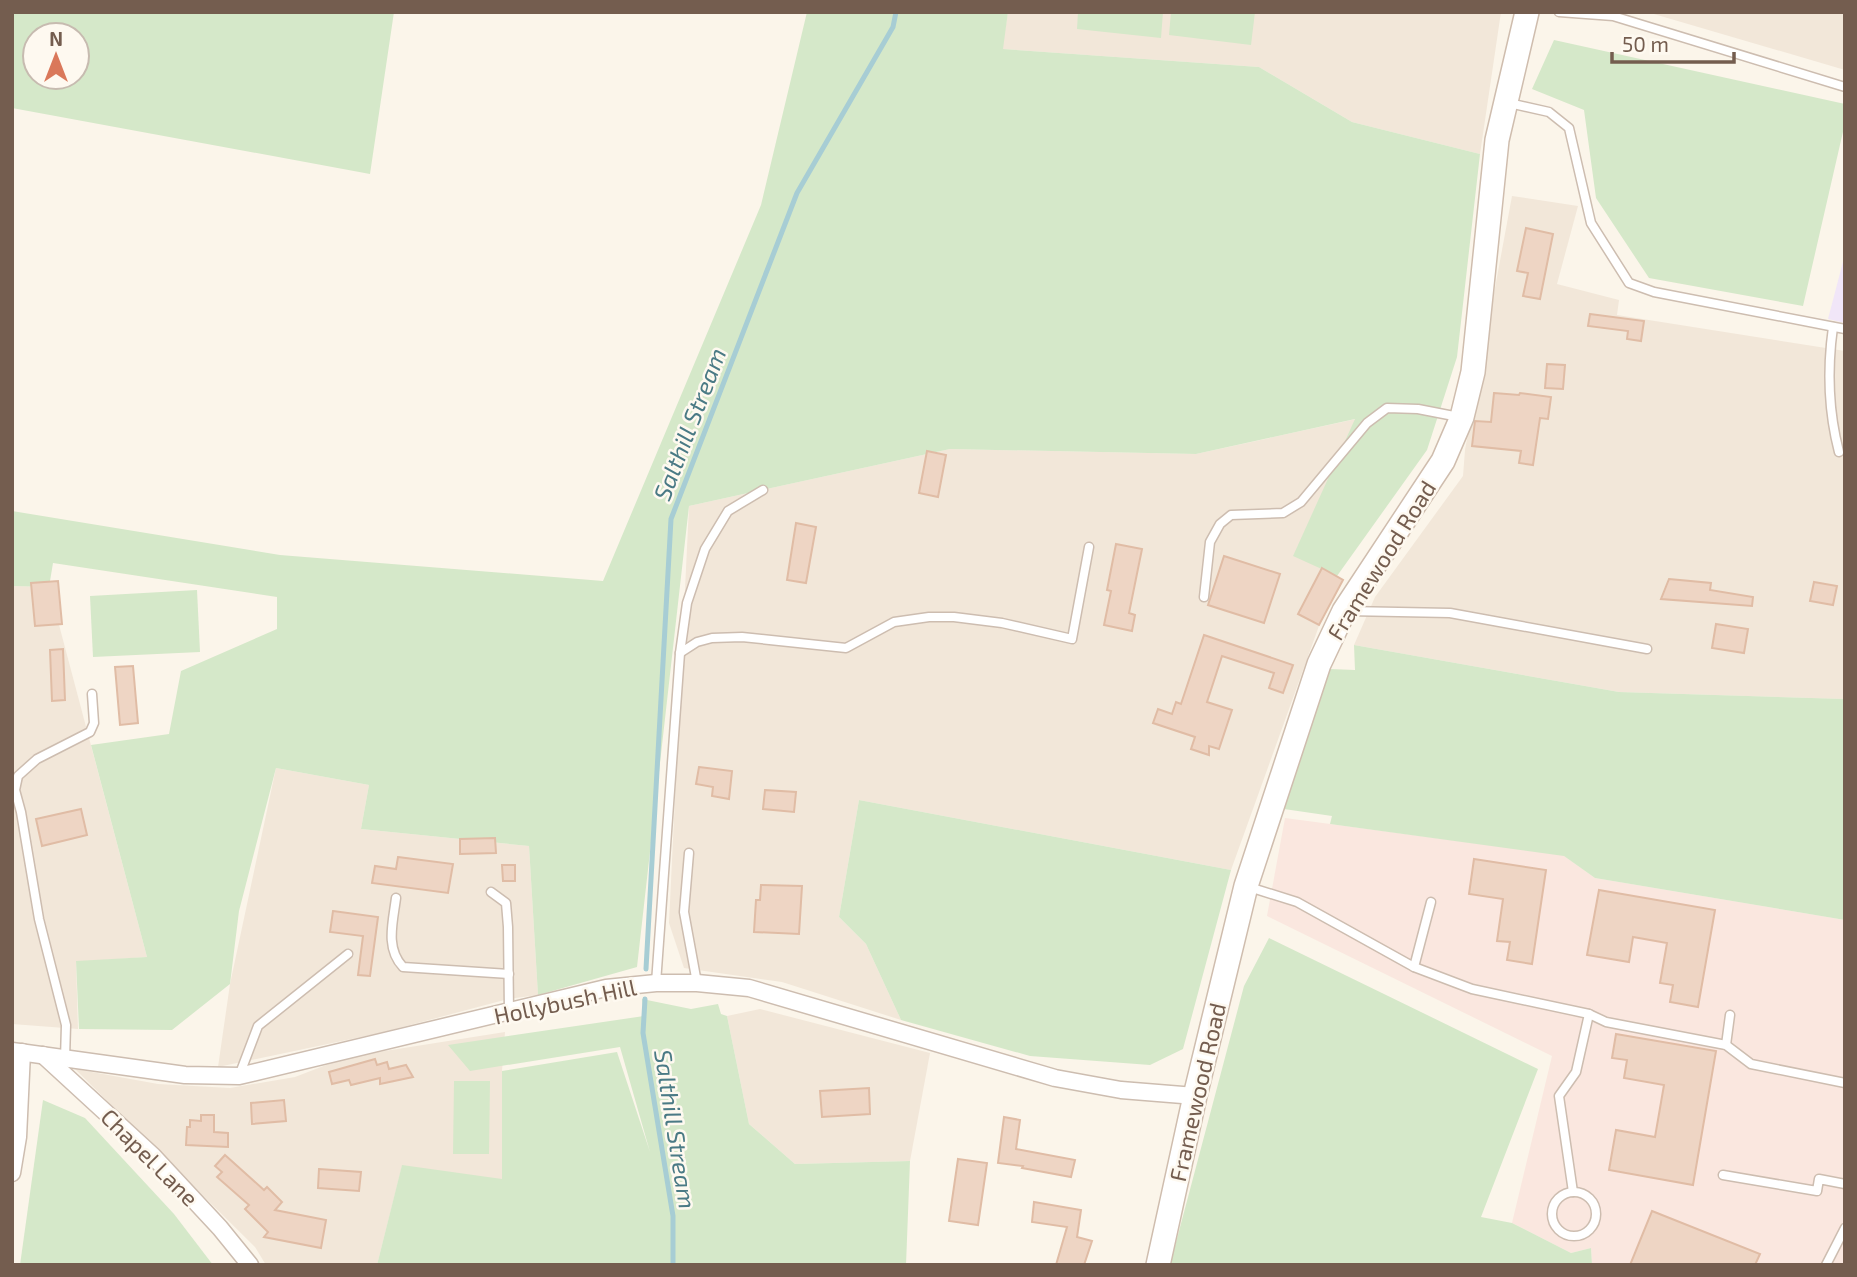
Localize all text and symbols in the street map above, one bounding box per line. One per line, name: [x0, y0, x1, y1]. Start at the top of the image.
north arrow: [21, 21, 91, 91]
scale bar: [1612, 21, 1734, 65]
text: N: [49, 27, 63, 50]
text: 50 m: [1622, 31, 1669, 56]
water label: Salthill Stream: [647, 344, 731, 504]
street label: Framewood Road: [1321, 475, 1441, 645]
street label: Hollybush Hill: [491, 972, 639, 1030]
street label: Framewood Road: [1163, 1000, 1231, 1184]
water label: Salthill Stream: [649, 1047, 703, 1211]
street label: Chapel Lane: [95, 1102, 205, 1212]

